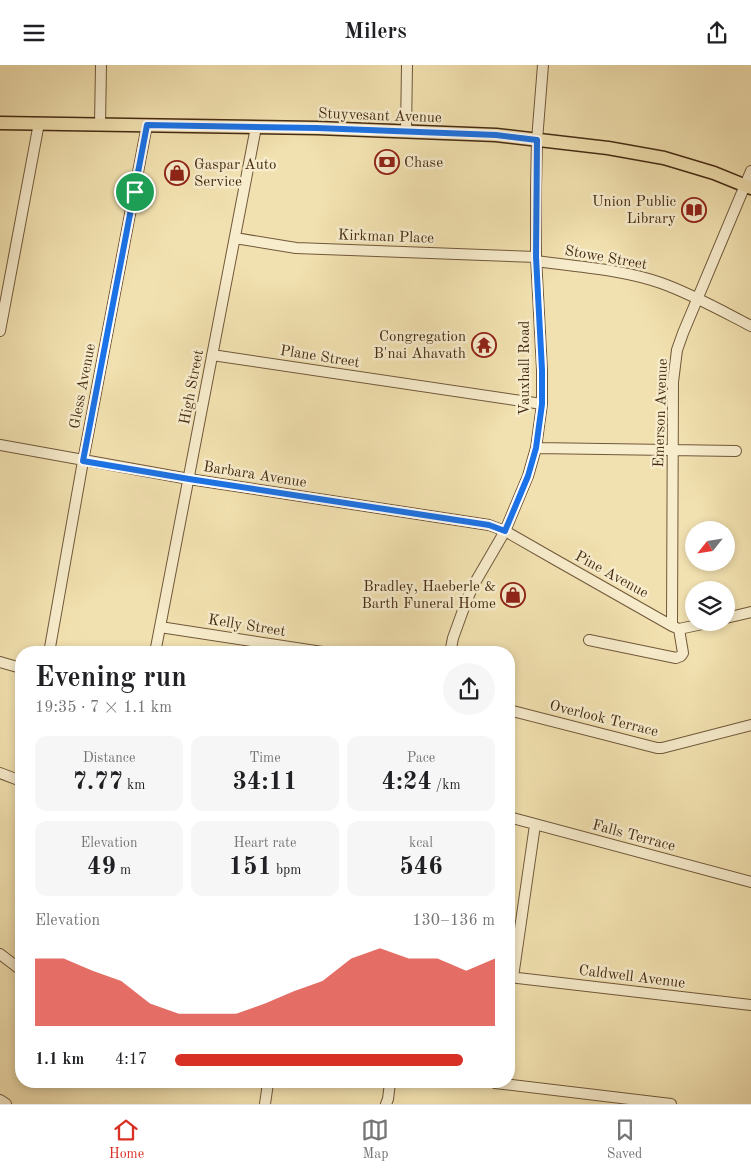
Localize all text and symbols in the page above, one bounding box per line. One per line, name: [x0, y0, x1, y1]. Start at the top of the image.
icon: menu: [20, 19, 48, 47]
icon: share: [703, 19, 731, 47]
text: Milers: [344, 21, 407, 43]
street label: Stuyvesant Avenue: [318, 107, 442, 126]
bank icon: Chase: [374, 149, 400, 175]
place label: Chase: [404, 156, 443, 171]
place label: Gaspar Auto Service: [194, 158, 276, 190]
shop icon: Gaspar Auto Service: [164, 160, 190, 186]
pin: [114, 171, 156, 213]
icon: arrive: [121, 178, 149, 206]
place label: Union Public Library: [592, 195, 676, 227]
library icon: Union Public Library: [681, 197, 707, 223]
street label: Kirkman Place: [338, 228, 434, 247]
street label: Stowe Street: [563, 244, 648, 273]
street label: Vauxhall Road: [518, 320, 533, 415]
place label: Congregation B'nai Ahavath: [373, 330, 466, 362]
temple icon: Congregation B'nai Ahavath: [471, 332, 497, 358]
street label: Gless Avenue: [68, 342, 99, 430]
street label: Plane Street: [279, 344, 361, 371]
street label: High Street: [178, 349, 207, 426]
street label: Emerson Avenue: [652, 358, 671, 468]
street label: Barbara Avenue: [202, 460, 308, 491]
north arrow: [685, 521, 735, 571]
map controls: [685, 521, 735, 631]
street label: Pine Avenue: [572, 549, 650, 602]
place label: Bradley, Haeberle & Barth Funeral Home: [361, 580, 496, 612]
button: layers: [685, 581, 735, 631]
shop icon: Bradley, Haeberle & Barth Funeral Home: [500, 582, 526, 608]
street label: Kelly Street: [207, 613, 287, 640]
button: share: [443, 663, 495, 715]
text: Evening run: [35, 665, 187, 693]
street label: Overlook Terrace: [548, 699, 660, 740]
text: 19:35 · 7 × 1.1 km: [35, 700, 172, 716]
text: Distance: [83, 751, 135, 765]
text: Time: [249, 751, 281, 765]
text: Pace: [407, 751, 435, 765]
text: 7.77: [73, 770, 123, 795]
text: 34:11: [232, 770, 298, 795]
text: 4:24: [381, 770, 432, 795]
text: km: [123, 778, 145, 792]
text: /km: [432, 778, 461, 792]
street label: Falls Terrace: [591, 818, 677, 855]
text: Elevation: [81, 836, 137, 850]
text: Heart rate: [234, 836, 296, 850]
text: kcal: [409, 836, 433, 850]
text: 49: [87, 855, 116, 880]
text: 151: [229, 855, 272, 880]
text: 546: [399, 855, 443, 880]
text: m: [116, 863, 131, 877]
text: bpm: [272, 863, 301, 877]
text: Elevation: [35, 913, 100, 929]
text: 130–136 m: [412, 913, 495, 929]
street label: Caldwell Avenue: [578, 964, 686, 991]
text: 1.1 km: [35, 1052, 84, 1068]
text: 4:17: [115, 1052, 147, 1068]
tab: Home: [109, 1116, 144, 1163]
tab: Map: [361, 1116, 389, 1163]
tab: Saved: [607, 1116, 642, 1163]

